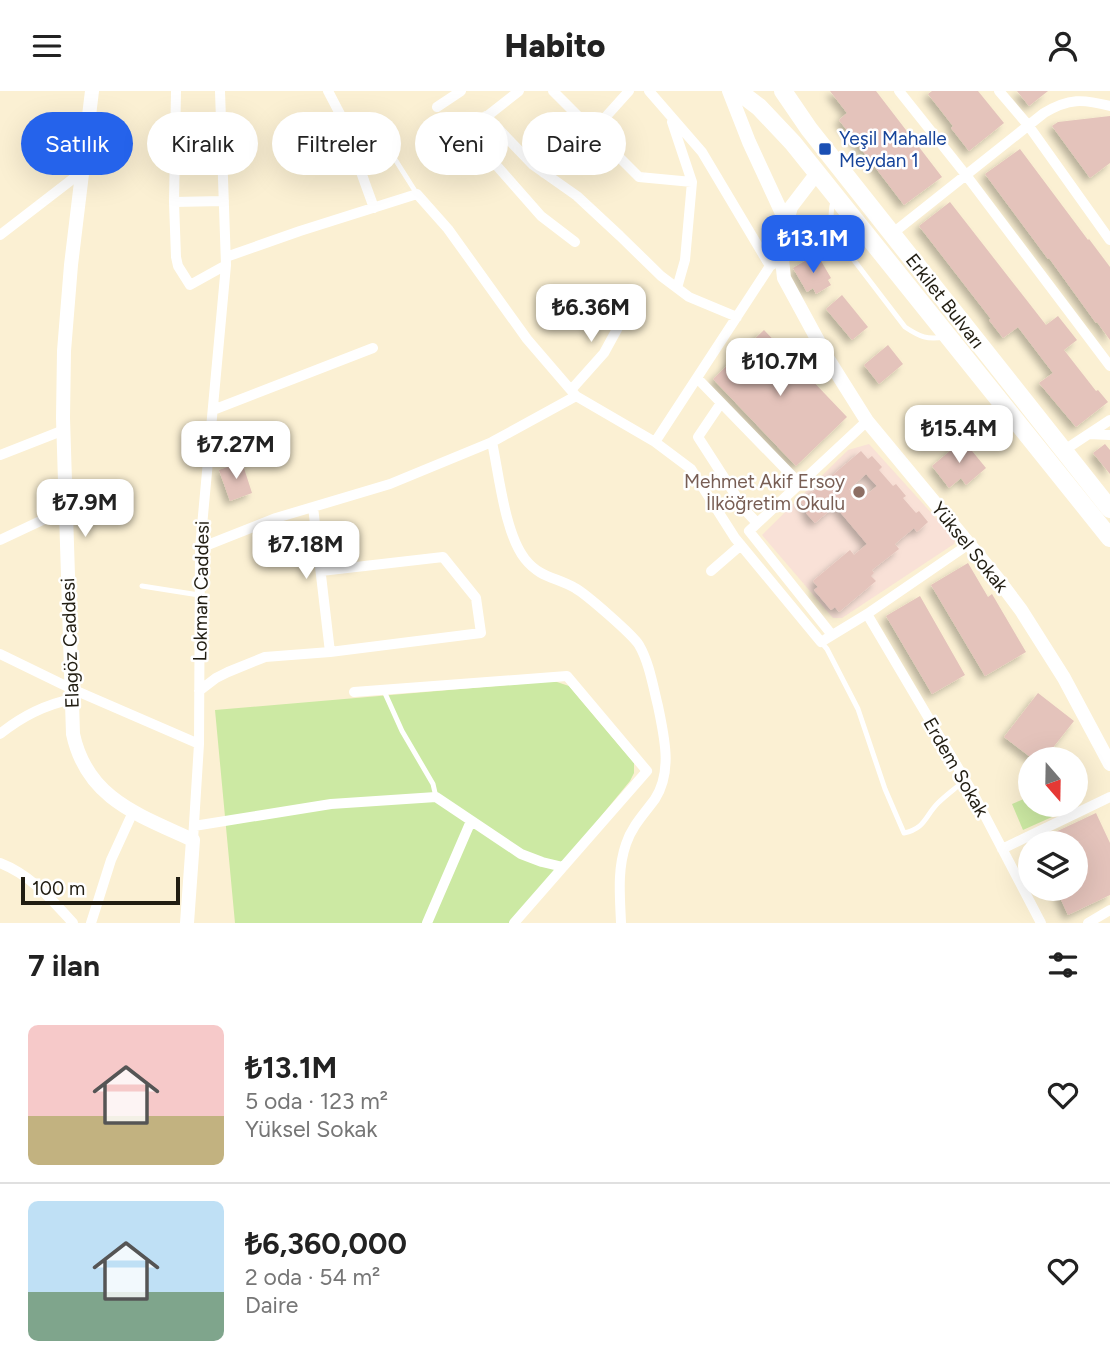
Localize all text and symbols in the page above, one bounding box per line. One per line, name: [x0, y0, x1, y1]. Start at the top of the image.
icon: menu: [28, 27, 66, 65]
text: Habito: [505, 27, 605, 65]
icon: person: [1044, 27, 1082, 65]
chip: Satılık: [21, 112, 133, 175]
chip: Kiralık: [147, 112, 258, 175]
chip: Filtreler: [272, 112, 401, 175]
chip: Yeni: [415, 112, 508, 175]
chip: Daire: [522, 112, 626, 175]
place label: Yeşil Mahalle Meydan 1: [839, 127, 947, 172]
marker: Yeşil Mahalle Meydan 1: [817, 141, 833, 157]
pin: ₺13.1M: [756, 215, 870, 275]
text: ₺13.1M: [778, 224, 848, 252]
street label: Erkilet Bulvarı: [901, 249, 989, 353]
pin: ₺6.36M: [534, 285, 648, 344]
text: ₺6.36M: [552, 293, 630, 321]
pin: ₺10.7M: [723, 338, 837, 398]
text: ₺10.7M: [742, 347, 818, 375]
pin: ₺15.4M: [902, 405, 1016, 465]
text: ₺15.4M: [921, 414, 997, 442]
pin: ₺7.27M: [179, 421, 293, 481]
text: ₺7.27M: [197, 430, 275, 458]
place label: Mehmet Akif Ersoy İlköğretim Okulu: [684, 470, 845, 515]
pin: ₺7.9M: [36, 479, 134, 539]
marker: Mehmet Akif Ersoy İlköğretim Okulu: [851, 484, 867, 500]
text: ₺7.9M: [53, 488, 117, 516]
street label: Yüksel Sokak: [927, 497, 1014, 597]
street label: Lokman Caddesi: [188, 521, 214, 661]
pin: ₺7.18M: [249, 521, 363, 581]
text: ₺7.18M: [268, 530, 344, 558]
street label: Elagöz Caddesi: [56, 577, 84, 709]
street label: Erdem Sokak: [918, 713, 994, 821]
north arrow: [1018, 747, 1088, 817]
map controls: [1018, 747, 1088, 901]
button: layers: [1018, 831, 1088, 901]
scale bar: [21, 874, 180, 906]
text: 100 m: [32, 877, 85, 900]
icon: filters: [1044, 946, 1082, 984]
text: 7 ilan: [28, 947, 100, 984]
text: ₺13.1M: [245, 1049, 337, 1086]
icon: home: [84, 1053, 168, 1137]
icon: heart: [1044, 1076, 1082, 1114]
text: 5 oda · 123 m²: [245, 1087, 388, 1115]
text: Yüksel Sokak: [245, 1115, 378, 1143]
text: ₺6,360,000: [245, 1225, 407, 1262]
icon: home: [84, 1229, 168, 1313]
icon: heart: [1044, 1252, 1082, 1290]
text: 2 oda · 54 m²: [245, 1263, 380, 1291]
text: Daire: [245, 1291, 298, 1319]

